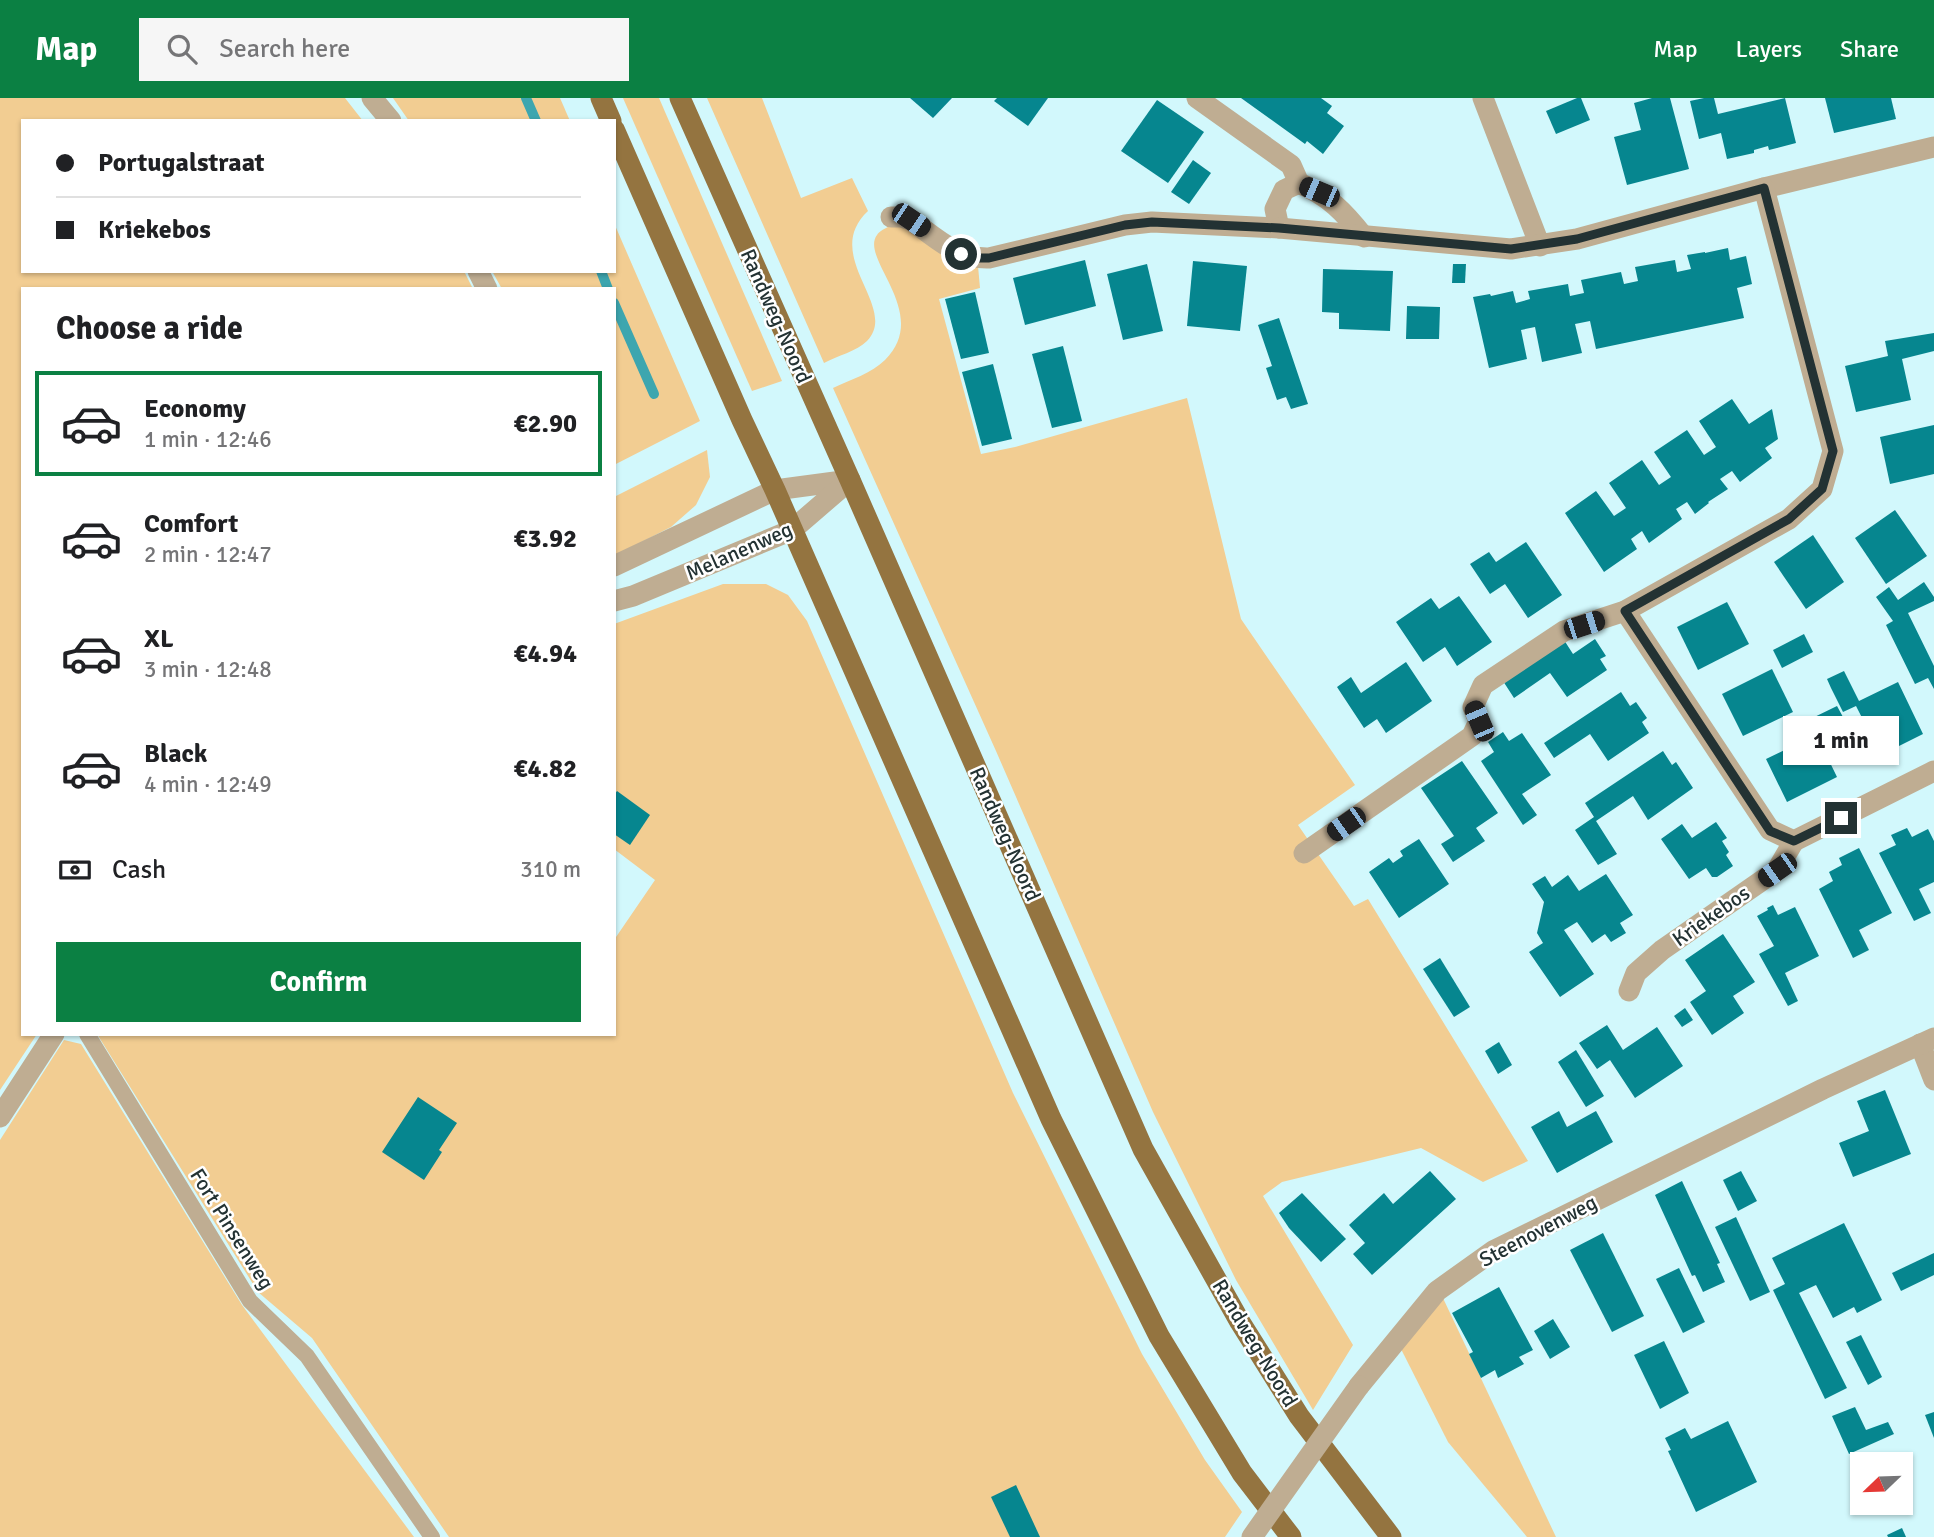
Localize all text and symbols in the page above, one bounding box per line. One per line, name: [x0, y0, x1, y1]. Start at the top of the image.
search box: [139, 18, 629, 81]
text: Map: [35, 29, 97, 70]
icon: search: [163, 30, 201, 68]
text: Search here: [219, 33, 350, 65]
text: Map: [1653, 34, 1698, 64]
text: Layers: [1736, 34, 1802, 64]
text: Share: [1840, 34, 1899, 64]
text: Portugalstraat: [98, 147, 265, 179]
car: [1296, 174, 1343, 210]
car: [888, 200, 935, 240]
text: Kriekebos: [98, 214, 211, 246]
route start: [945, 238, 977, 270]
street label: Randweg-Noord: [735, 245, 817, 387]
text: Choose a ride: [56, 309, 243, 348]
icon: car: [60, 392, 123, 455]
text: Economy: [144, 393, 246, 425]
text: €2.90: [513, 408, 577, 440]
text: 1 min · 12:46: [144, 425, 272, 454]
icon: car: [60, 507, 123, 570]
text: Comfort: [144, 508, 238, 540]
street label: Melanenweg: [682, 516, 796, 586]
text: €3.92: [513, 523, 577, 555]
text: 2 min · 12:47: [144, 540, 272, 569]
car: [1561, 609, 1608, 641]
icon: car: [60, 622, 123, 685]
text: XL: [144, 623, 174, 655]
text: €4.94: [513, 638, 577, 670]
text: 3 min · 12:48: [144, 655, 272, 684]
car: [1462, 698, 1497, 744]
callout: 1 min: [1783, 716, 1899, 766]
text: 1 min: [1813, 726, 1869, 755]
icon: car: [60, 737, 123, 800]
text: Black: [144, 738, 207, 770]
text: €4.82: [513, 753, 577, 785]
street label: Randweg-Noord: [964, 763, 1046, 905]
text: 4 min · 12:49: [144, 770, 272, 799]
route end: [1825, 802, 1857, 834]
car: [1323, 803, 1370, 845]
car: [1754, 849, 1801, 891]
icon: cash: [56, 851, 94, 889]
text: Cash: [112, 854, 166, 886]
text: 310 m: [520, 855, 581, 884]
street label: Kriekebos: [1667, 880, 1755, 952]
button: Confirm: [56, 942, 581, 1022]
street label: Fort Pinsenweg: [184, 1164, 280, 1294]
street label: Steenovenweg: [1475, 1189, 1601, 1273]
street label: Randweg-Noord: [1207, 1274, 1303, 1412]
north arrow: [1850, 1452, 1913, 1516]
map controls: [1850, 1452, 1913, 1515]

